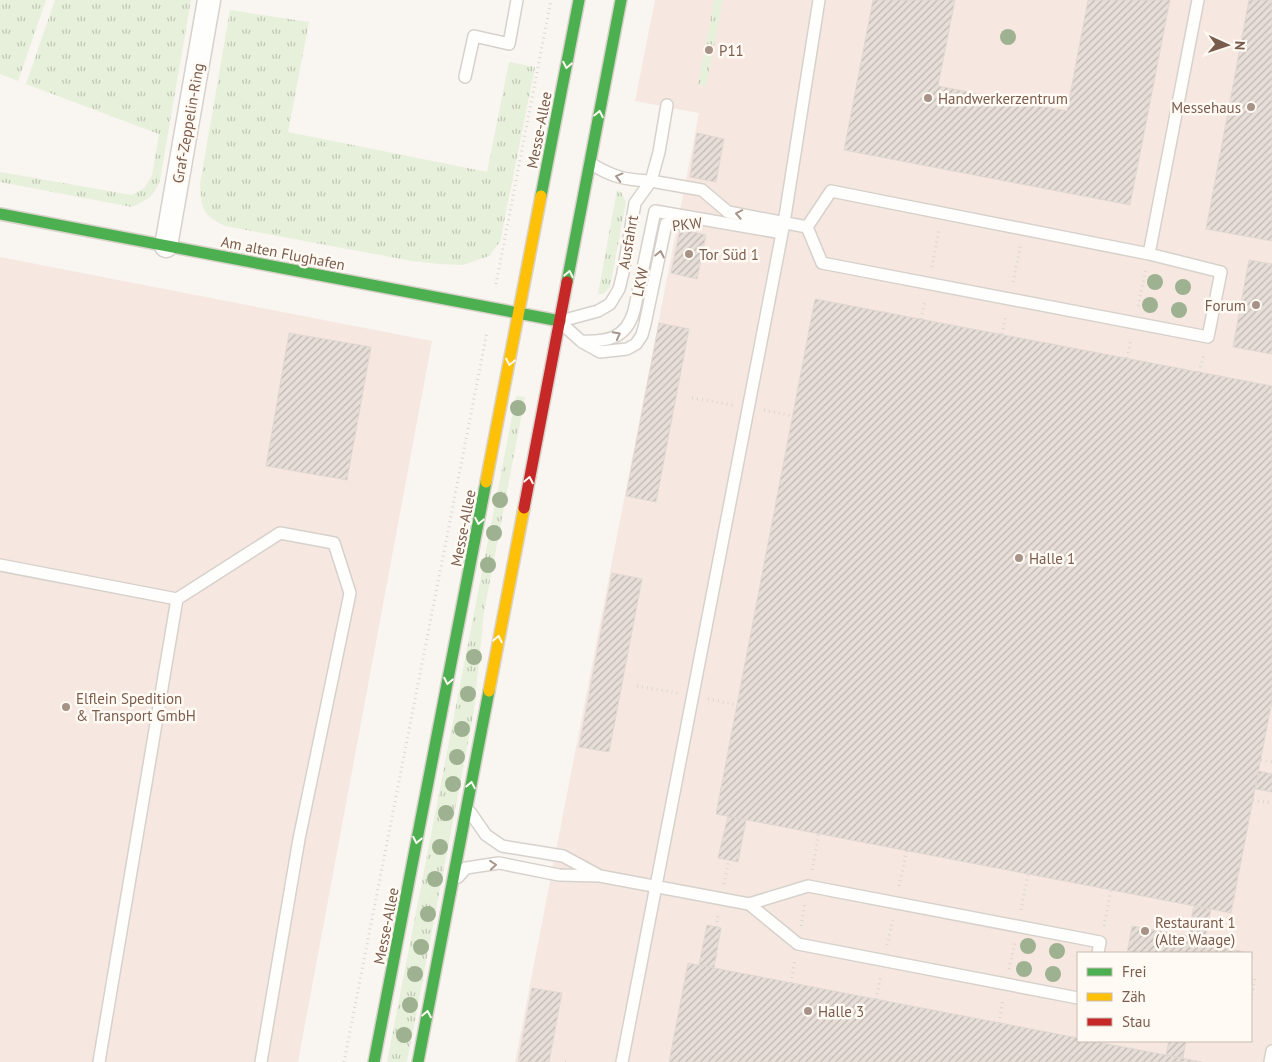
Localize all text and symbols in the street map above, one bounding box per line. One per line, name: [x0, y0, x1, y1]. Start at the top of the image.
north arrow: [1202, 20, 1252, 70]
place label: P11: [719, 41, 744, 60]
text: N: [1231, 41, 1249, 51]
marker: P11: [703, 44, 715, 56]
one-way arrow: [562, 60, 573, 69]
street label: Graf-Zeppelin-Ring: [168, 61, 208, 185]
place label: Handwerkerzentrum: [938, 89, 1068, 108]
street label: Messe-Allee: [522, 90, 556, 170]
marker: Handwerkerzentrum: [922, 92, 934, 104]
place label: Messehaus: [1171, 98, 1241, 117]
marker: Messehaus: [1245, 101, 1257, 113]
one-way arrow: [594, 109, 604, 118]
one-way arrow: [615, 173, 623, 183]
one-way arrow: [735, 209, 744, 220]
street label: PKW: [671, 213, 704, 235]
street label: Ausfahrt: [614, 214, 642, 270]
street label: Am alten Flughafen: [219, 232, 347, 274]
place label: Tor Süd 1: [699, 245, 759, 264]
marker: Tor Süd 1: [683, 248, 695, 260]
one-way arrow: [654, 249, 665, 258]
street label: LKW: [628, 265, 652, 298]
one-way arrow: [563, 269, 573, 278]
place label: Forum: [1205, 296, 1246, 315]
marker: Forum: [1250, 299, 1262, 311]
one-way arrow: [611, 331, 620, 341]
one-way arrow: [505, 357, 515, 366]
one-way arrow: [523, 475, 534, 484]
street label: Messe-Allee: [446, 488, 480, 568]
one-way arrow: [474, 517, 485, 526]
place label: Halle 1: [1029, 549, 1075, 568]
marker: Halle 1: [1013, 552, 1025, 564]
one-way arrow: [493, 635, 503, 644]
one-way arrow: [444, 676, 454, 685]
place label: Elflein Spedition & Transport GmbH: [76, 689, 196, 725]
marker: Elflein Spedition & Transport GmbH: [60, 701, 72, 713]
one-way arrow: [465, 780, 475, 789]
one-way arrow: [413, 836, 423, 845]
one-way arrow: [489, 860, 497, 871]
street label: Messe-Allee: [369, 886, 403, 966]
place label: Restaurant 1 (Alte Waage): [1155, 913, 1236, 949]
marker: Restaurant 1 (Alte Waage): [1139, 925, 1151, 937]
legend: [1077, 952, 1252, 1042]
text: Frei: [1122, 962, 1147, 981]
text: Zäh: [1122, 987, 1146, 1006]
place label: Halle 3: [818, 1002, 864, 1021]
marker: Halle 3: [802, 1005, 814, 1017]
one-way arrow: [421, 1010, 431, 1019]
text: Stau: [1122, 1012, 1151, 1031]

